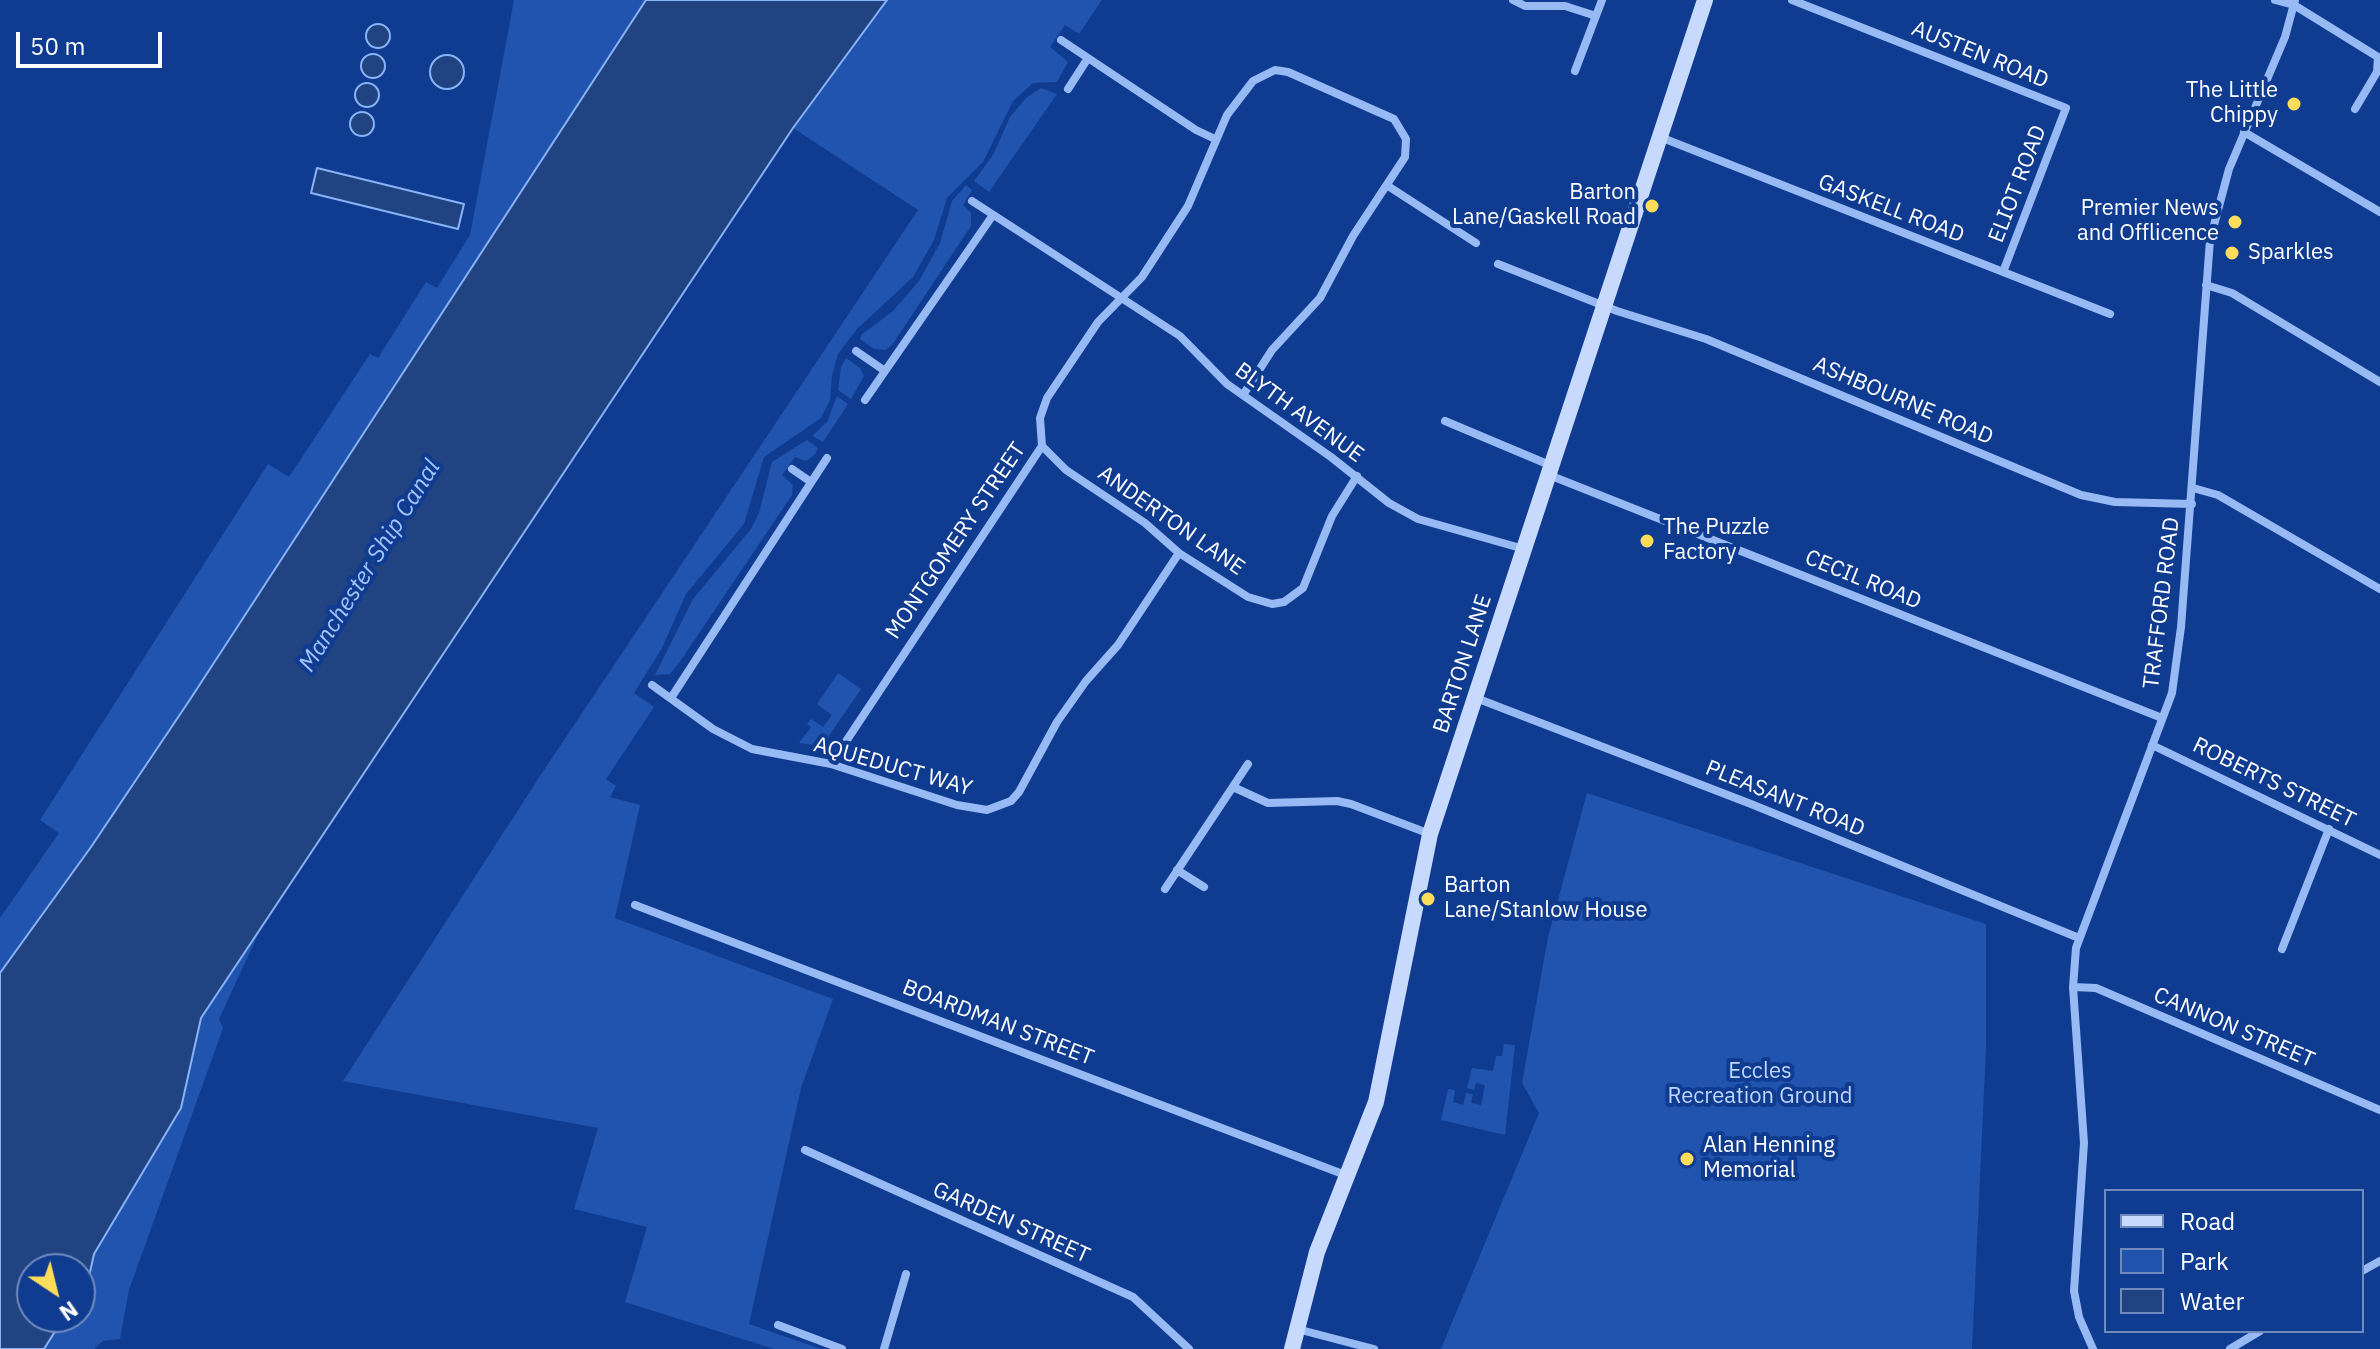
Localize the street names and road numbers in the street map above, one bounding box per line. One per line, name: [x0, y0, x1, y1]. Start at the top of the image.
street label: AUSTEN ROAD: [1908, 16, 2052, 94]
street label: ELIOT ROAD: [1984, 122, 2052, 246]
street label: GASKELL ROAD: [1814, 169, 1968, 249]
street label: ASHBOURNE ROAD: [1809, 351, 1997, 451]
street label: BLYTH AVENUE: [1229, 357, 1369, 469]
street label: MONTGOMERY STREET: [880, 438, 1032, 644]
street label: ANDERTON LANE: [1092, 461, 1250, 581]
street label: TRAFFORD ROAD: [2138, 516, 2186, 690]
street label: CECIL ROAD: [1801, 545, 1925, 615]
street label: BARTON LANE: [1428, 591, 1498, 737]
street label: AQUEDUCT WAY: [811, 732, 975, 802]
street label: ROBERTS STREET: [2188, 732, 2360, 834]
street label: PLEASANT ROAD: [1701, 755, 1869, 843]
street label: BOARDMAN STREET: [899, 974, 1097, 1072]
street label: CANNON STREET: [2149, 982, 2319, 1074]
street label: GARDEN STREET: [928, 1177, 1094, 1269]

